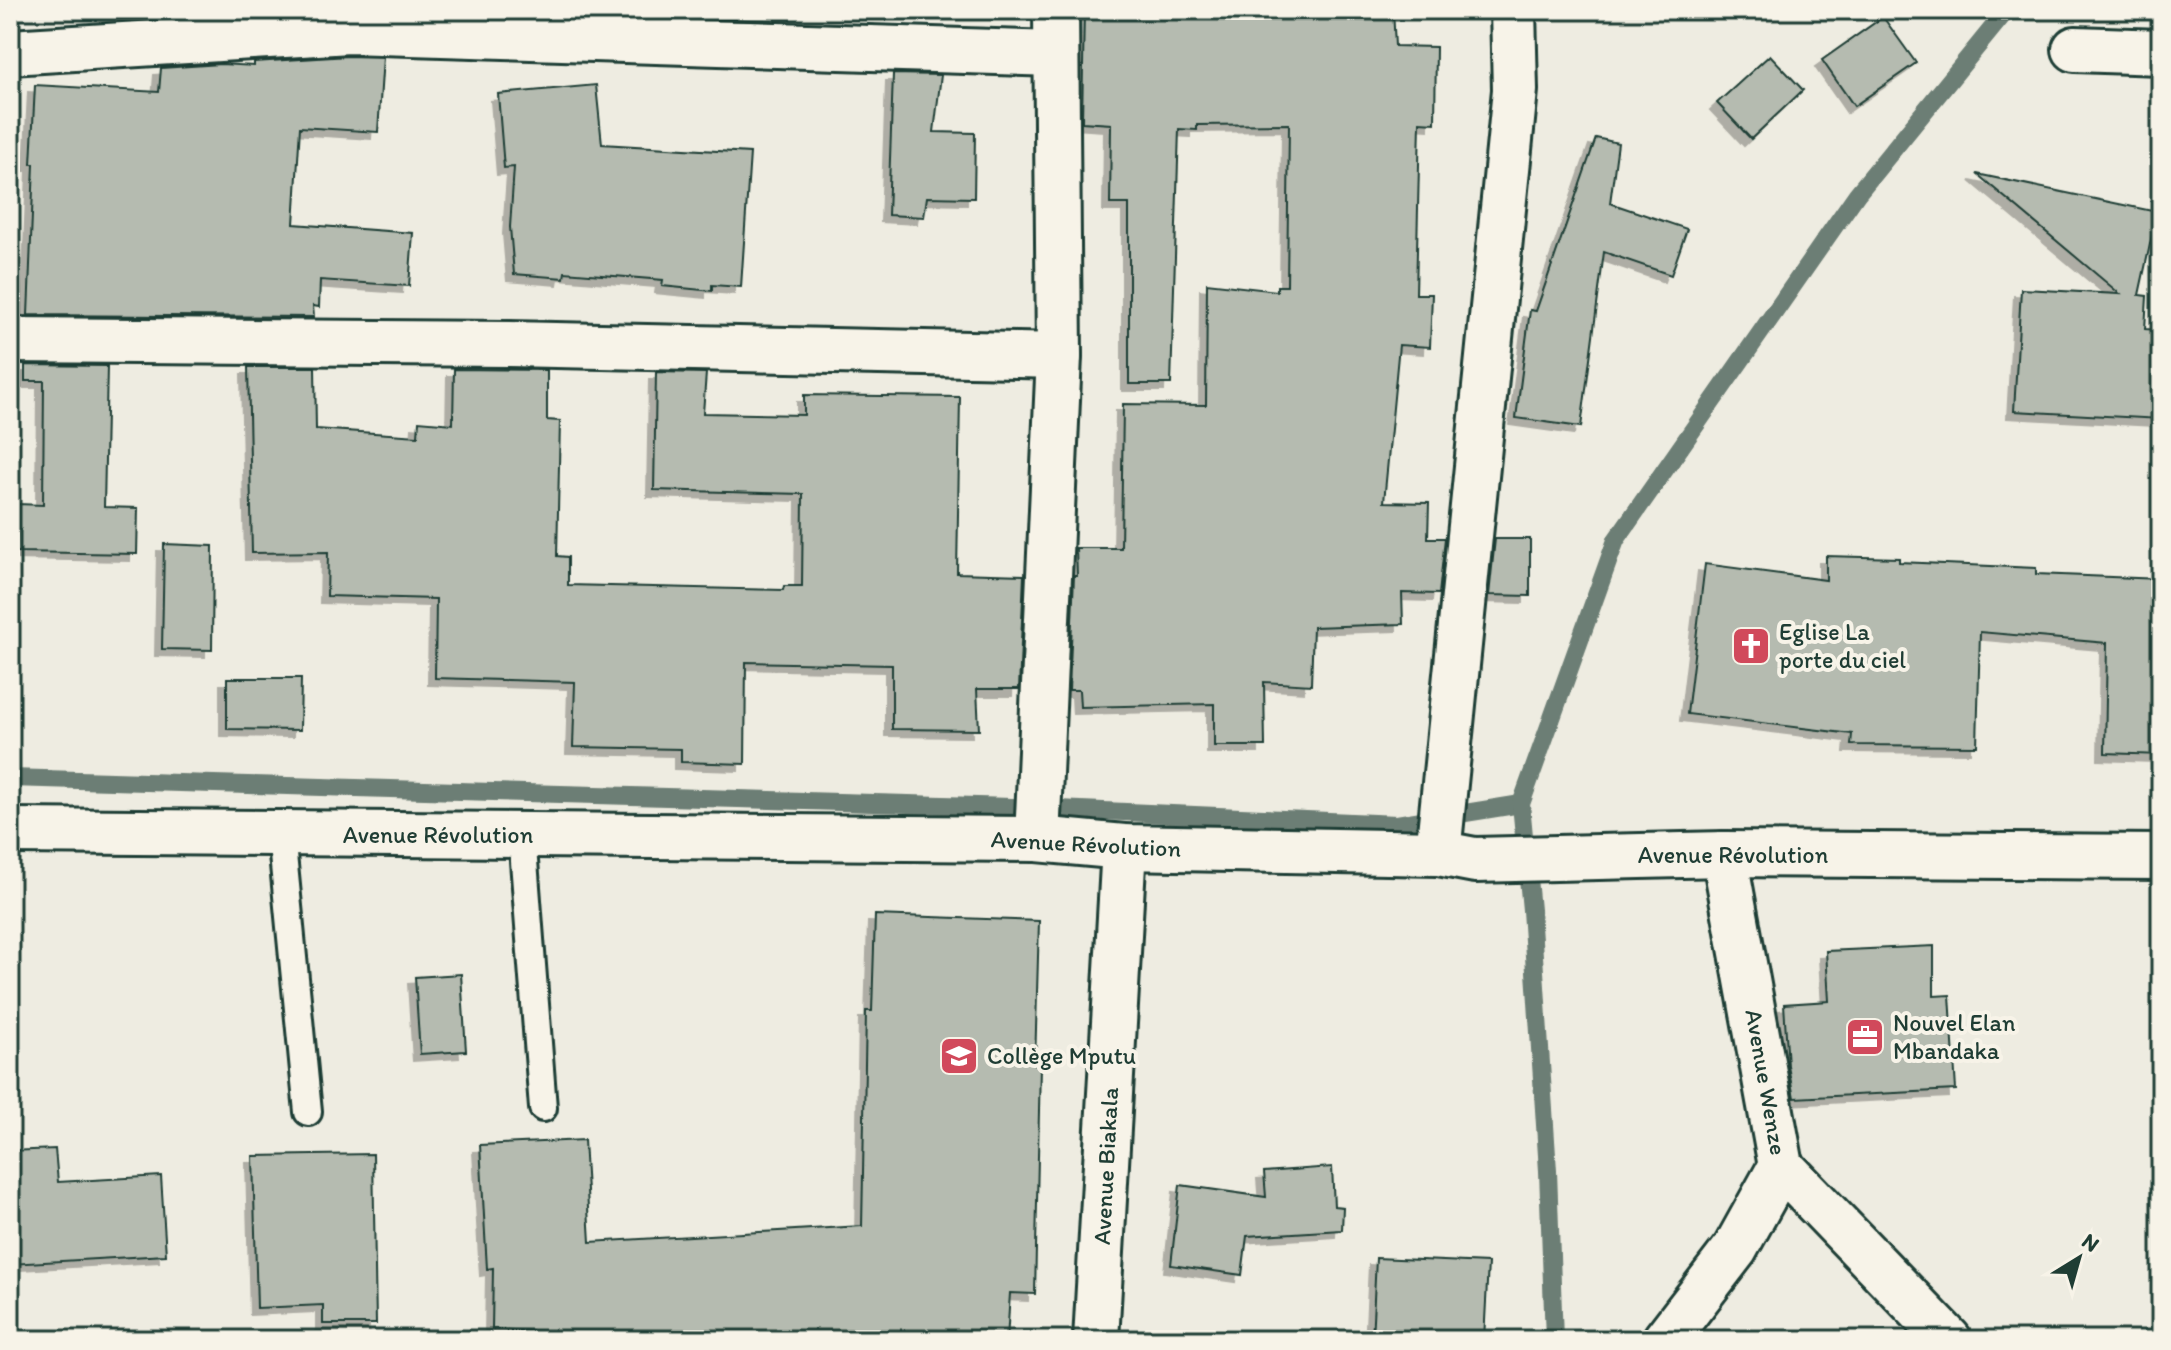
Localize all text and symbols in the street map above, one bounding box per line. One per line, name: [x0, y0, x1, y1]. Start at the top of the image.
place label: Eglise La porte du ciel: [1779, 617, 1906, 674]
church icon: Eglise La porte du ciel: [1730, 625, 1772, 667]
street label: Avenue Révolution: [343, 820, 534, 849]
street label: Avenue Révolution: [990, 824, 1182, 863]
street label: Avenue Révolution: [1638, 840, 1829, 869]
street label: Avenue Wenze: [1739, 1007, 1794, 1157]
place label: Nouvel Elan Mbandaka: [1893, 1008, 2016, 1065]
office icon: Nouvel Elan Mbandaka: [1844, 1016, 1886, 1058]
school or university icon: Collège Mputu: [938, 1035, 980, 1077]
place label: Collège Mputu: [987, 1041, 1136, 1070]
street label: Avenue Biakala: [1087, 1086, 1124, 1246]
north arrow: [2039, 1218, 2119, 1298]
text: N: [2077, 1227, 2105, 1258]

